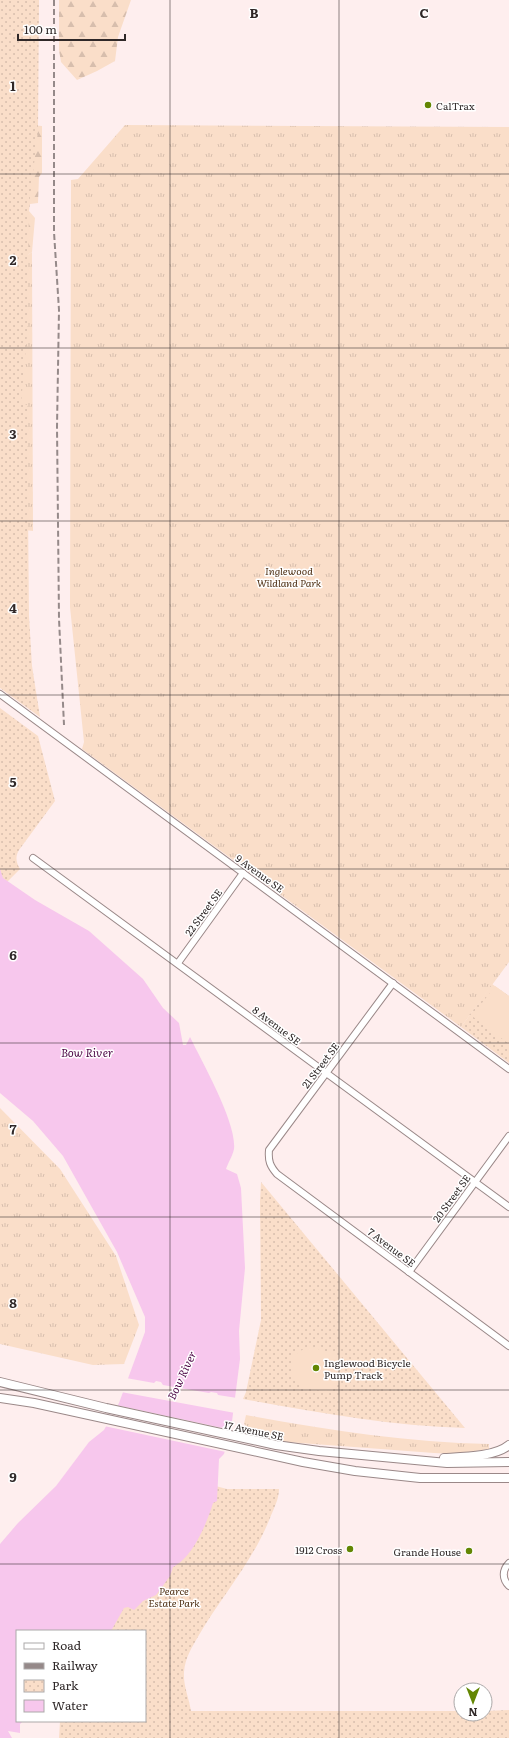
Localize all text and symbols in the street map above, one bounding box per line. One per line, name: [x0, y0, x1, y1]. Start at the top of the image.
text: B: [250, 3, 259, 22]
text: C: [419, 3, 429, 22]
scale bar: [18, 16, 125, 42]
text: 100 m: [24, 20, 57, 38]
text: 1: [10, 76, 16, 95]
place label: CalTrax: [436, 98, 475, 113]
marker: CalTrax: [423, 100, 433, 110]
text: 2: [10, 250, 17, 269]
text: 3: [9, 424, 17, 443]
park label: Inglewood Wildland Park: [257, 563, 322, 590]
text: 4: [9, 598, 17, 617]
text: 5: [9, 772, 17, 791]
street label: 9 Avenue SE: [233, 850, 287, 896]
street label: 22 Street SE: [181, 885, 225, 939]
text: 6: [9, 945, 17, 964]
street label: 8 Avenue SE: [250, 1002, 304, 1048]
street label: 21 Street SE: [298, 1039, 342, 1091]
water label: Bow River: [61, 1044, 113, 1060]
text: 7: [9, 1119, 17, 1138]
street label: 20 Street SE: [429, 1171, 473, 1225]
street label: 7 Avenue SE: [365, 1224, 419, 1270]
text: 8: [9, 1293, 17, 1312]
water label: Bow River: [163, 1348, 199, 1402]
place label: Inglewood Bicycle Pump Track: [324, 1355, 411, 1382]
marker: Inglewood Bicycle Pump Track: [311, 1363, 321, 1373]
street label: 17 Avenue SE: [223, 1416, 285, 1444]
text: 9: [9, 1467, 17, 1486]
place label: 1912 Cross: [295, 1542, 342, 1557]
marker: 1912 Cross: [345, 1544, 355, 1554]
place label: Grande House: [394, 1544, 461, 1559]
marker: Grande House: [464, 1546, 474, 1556]
park label: Pearce Estate Park: [148, 1583, 200, 1610]
legend: [16, 1630, 146, 1722]
text: Road: [52, 1636, 82, 1654]
text: Railway: [52, 1656, 98, 1674]
text: Park: [52, 1676, 79, 1694]
north arrow: [453, 1682, 493, 1722]
text: Water: [52, 1696, 88, 1714]
text: N: [468, 1705, 478, 1721]

